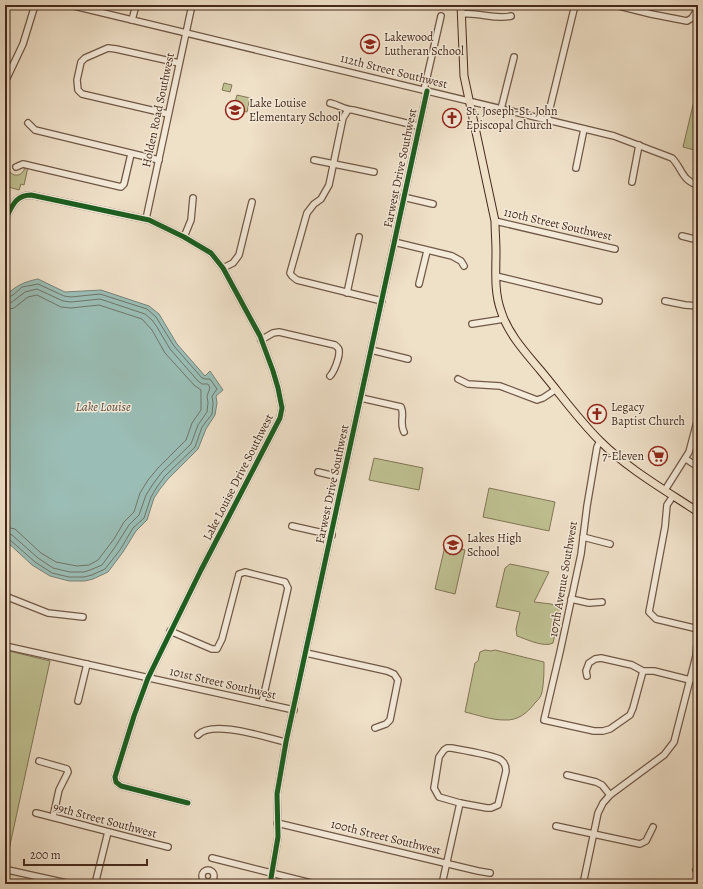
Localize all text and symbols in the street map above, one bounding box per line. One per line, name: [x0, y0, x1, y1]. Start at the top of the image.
place label: Lakewood Lutheran School: [384, 29, 464, 59]
school or university icon: Lakewood Lutheran School: [359, 33, 381, 55]
street label: 112th Street Southwest: [339, 50, 449, 92]
street label: Holden Road Southwest: [138, 51, 178, 169]
place label: Lake Louise Elementary School: [249, 95, 341, 125]
school or university icon: Lake Louise Elementary School: [224, 99, 246, 121]
place label: St. Joseph-St. John Episcopal Church: [466, 103, 558, 133]
street label: Farwest Drive Southwest: [380, 107, 420, 229]
church icon: St. Joseph-St. John Episcopal Church: [441, 107, 463, 129]
street label: 110th Street Southwest: [502, 204, 614, 244]
water label: Lake Louise: [75, 398, 131, 415]
place label: Legacy Baptist Church: [611, 399, 686, 429]
church icon: Legacy Baptist Church: [586, 403, 608, 425]
street label: Lake Louise Drive Southwest: [199, 411, 277, 543]
street label: Farwest Drive Southwest: [312, 423, 352, 545]
supermarket icon: 7-Eleven: [647, 445, 669, 467]
place label: 7-Eleven: [602, 448, 644, 464]
street label: 107th Avenue Southwest: [545, 520, 581, 638]
place label: Lakes High School: [467, 530, 522, 560]
school or university icon: Lakes High School: [442, 534, 464, 556]
street label: 101st Street Southwest: [168, 663, 278, 703]
street label: 99th Street Southwest: [51, 798, 159, 842]
street label: 100th Street Southwest: [329, 816, 443, 858]
scale bar: [24, 841, 147, 867]
text: 200 m: [30, 847, 61, 863]

